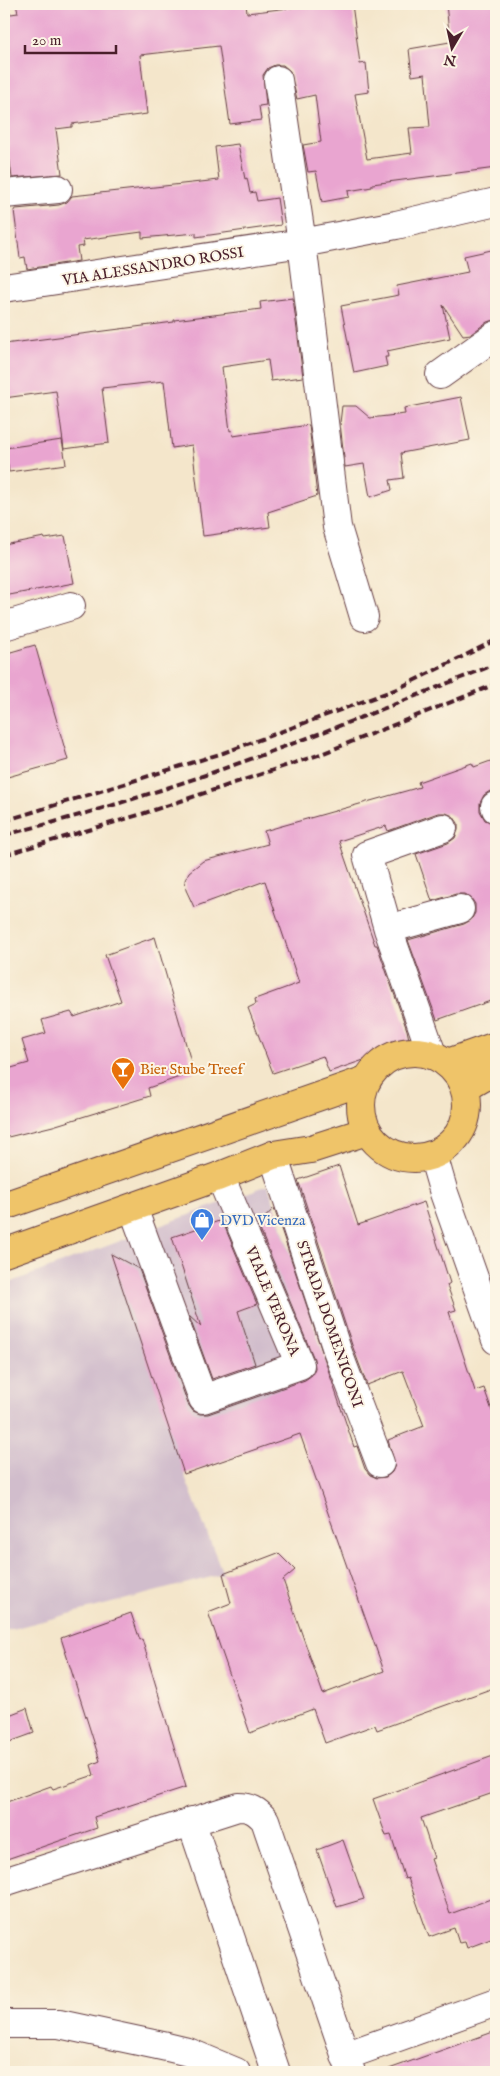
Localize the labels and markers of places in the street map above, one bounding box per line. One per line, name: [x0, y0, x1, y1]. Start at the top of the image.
bar icon: Bier Stube Treef: [110, 1056, 136, 1090]
place label: Bier Stube Treef: [140, 1060, 245, 1079]
shop icon: DVD Vicenza: [189, 1207, 215, 1241]
place label: DVD Vicenza: [220, 1211, 306, 1230]

